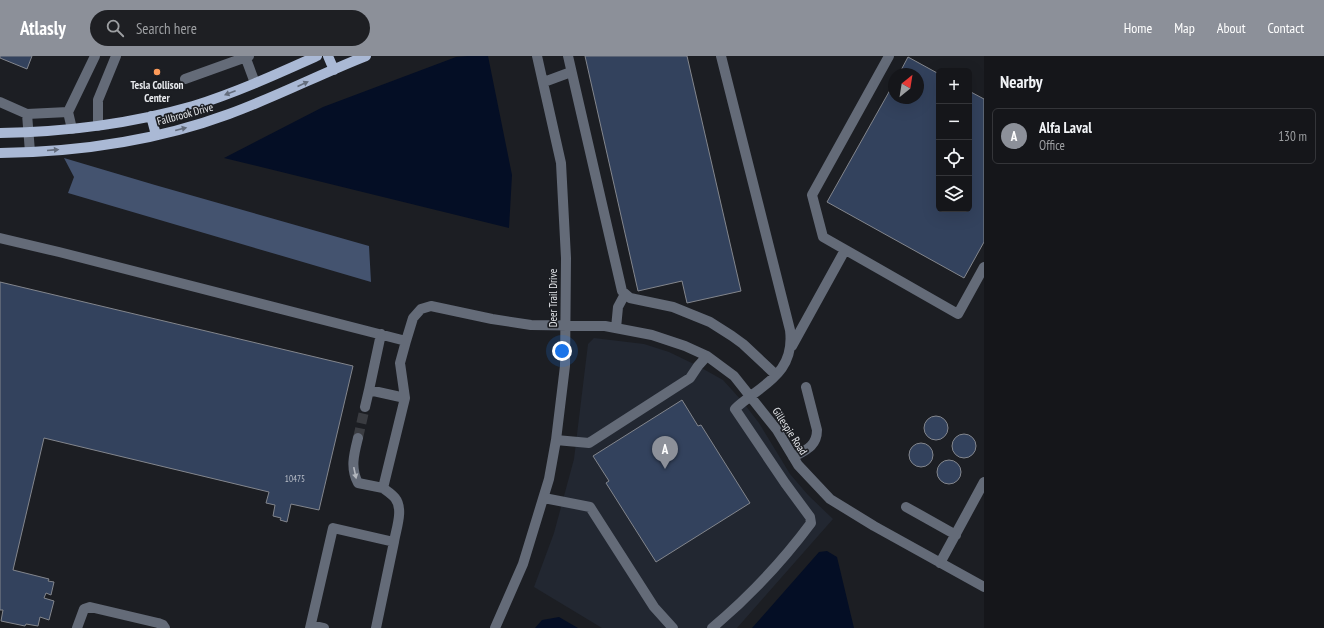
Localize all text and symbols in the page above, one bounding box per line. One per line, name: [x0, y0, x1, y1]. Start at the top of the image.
search box: [90, 10, 370, 46]
text: Atlasly: [20, 16, 66, 40]
icon: search: [104, 17, 126, 39]
text: Search here: [136, 19, 197, 38]
text: Home: [1124, 19, 1152, 37]
text: Map: [1174, 19, 1195, 37]
text: About: [1217, 19, 1246, 37]
text: Contact: [1268, 19, 1304, 37]
marker: Tesla Collison Center: [152, 67, 162, 77]
north arrow: [888, 68, 924, 104]
map controls: [936, 68, 972, 212]
button: +: [936, 68, 972, 104]
text: Nearby: [1000, 71, 1043, 93]
place label: Tesla Collison Center: [130, 78, 184, 105]
one-way arrow: [297, 81, 308, 87]
one-way arrow: [224, 90, 235, 96]
street label: Fallbrook Drive: [155, 100, 215, 128]
button: −: [936, 104, 972, 140]
text: Alfa Laval: [1039, 118, 1092, 137]
one-way arrow: [175, 126, 187, 132]
text: A: [1011, 128, 1017, 145]
text: 130 m: [1278, 128, 1307, 145]
text: Office: [1039, 137, 1065, 154]
button: locate: [936, 140, 972, 176]
one-way arrow: [47, 147, 59, 154]
button: layers: [936, 176, 972, 212]
street label: Deer Trail Drive: [546, 268, 560, 327]
your location: [552, 341, 572, 361]
street label: Gillespie Road: [769, 405, 811, 458]
pin: A: [652, 436, 678, 469]
one-way arrow: [352, 466, 358, 479]
house number: 10475: [285, 473, 305, 484]

